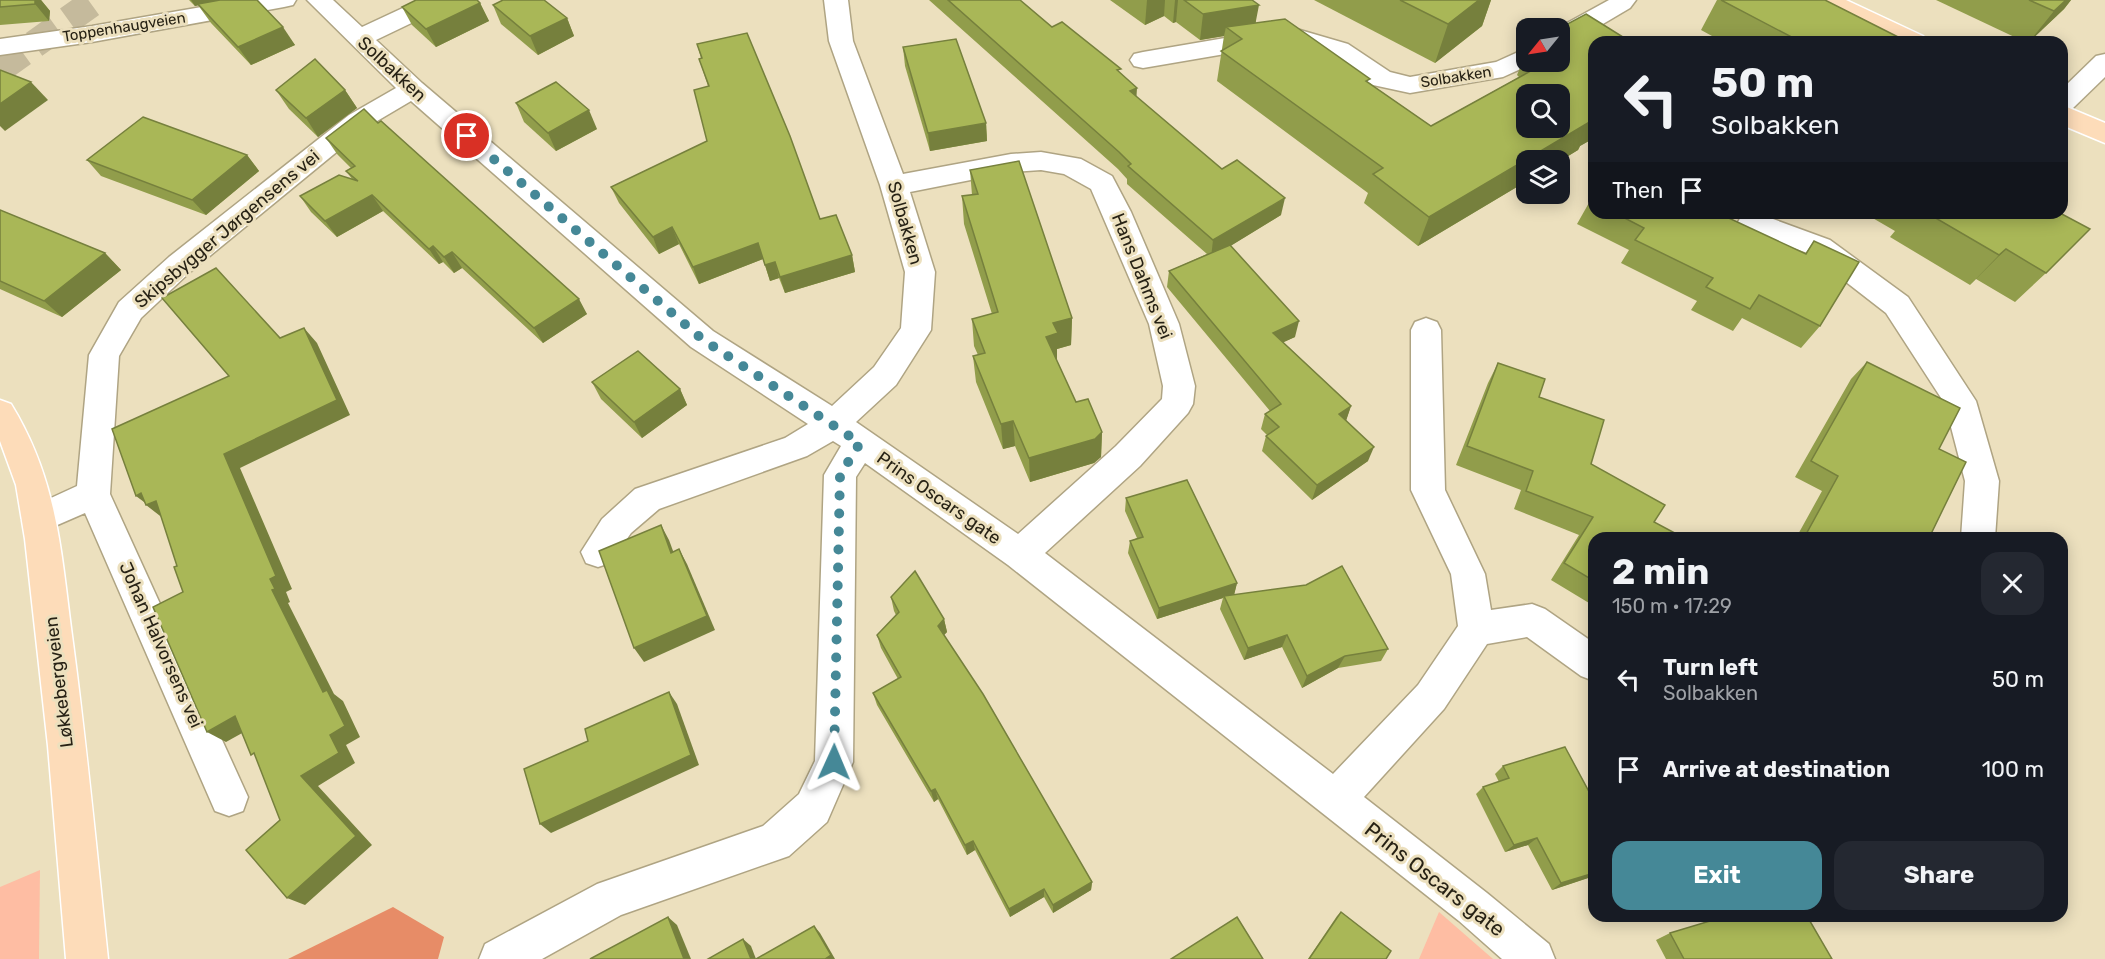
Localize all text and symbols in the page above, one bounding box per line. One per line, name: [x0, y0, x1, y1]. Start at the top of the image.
street label: Toppenhaugveien: [61, 8, 187, 46]
north arrow: [1516, 18, 1570, 72]
map controls: [1516, 18, 1570, 204]
street label: Solbakken: [353, 32, 431, 106]
text: 50 m: [1711, 58, 1814, 108]
icon: left: [1612, 60, 1690, 138]
street label: Solbakken: [1419, 63, 1493, 91]
button: search: [1516, 84, 1570, 138]
text: Solbakken: [1711, 109, 1840, 141]
pin: [441, 110, 492, 161]
icon: arrive: [450, 119, 483, 152]
street label: Skipsbygger Jørgensens vei: [130, 145, 324, 313]
button: layers: [1516, 150, 1570, 204]
icon: arrive: [1675, 174, 1708, 207]
text: Then: [1612, 177, 1663, 204]
street label: Solbakken: [883, 179, 927, 267]
street label: Hans Dahms vei: [1107, 210, 1177, 342]
street label: Prins Oscars gate: [873, 447, 1005, 549]
text: 2 min: [1612, 550, 1710, 593]
button: close: [1981, 552, 2044, 615]
street label: Johan Halvorsens vei: [114, 559, 208, 731]
text: 150 m · 17:29: [1612, 594, 1732, 618]
street label: Løkkebergveien: [40, 615, 78, 749]
text: Turn left: [1663, 654, 1758, 681]
icon: left: [1612, 663, 1645, 696]
text: 50 m: [1992, 666, 2044, 693]
text: Solbakken: [1663, 681, 1758, 705]
position arrow: [802, 730, 866, 794]
icon: arrive: [1612, 753, 1645, 786]
text: Arrive at destination: [1663, 756, 1890, 783]
text: 100 m: [1982, 756, 2044, 783]
street label: Prins Oscars gate: [1360, 816, 1510, 942]
button: Exit: [1612, 841, 1822, 910]
button: Share: [1834, 841, 2044, 910]

